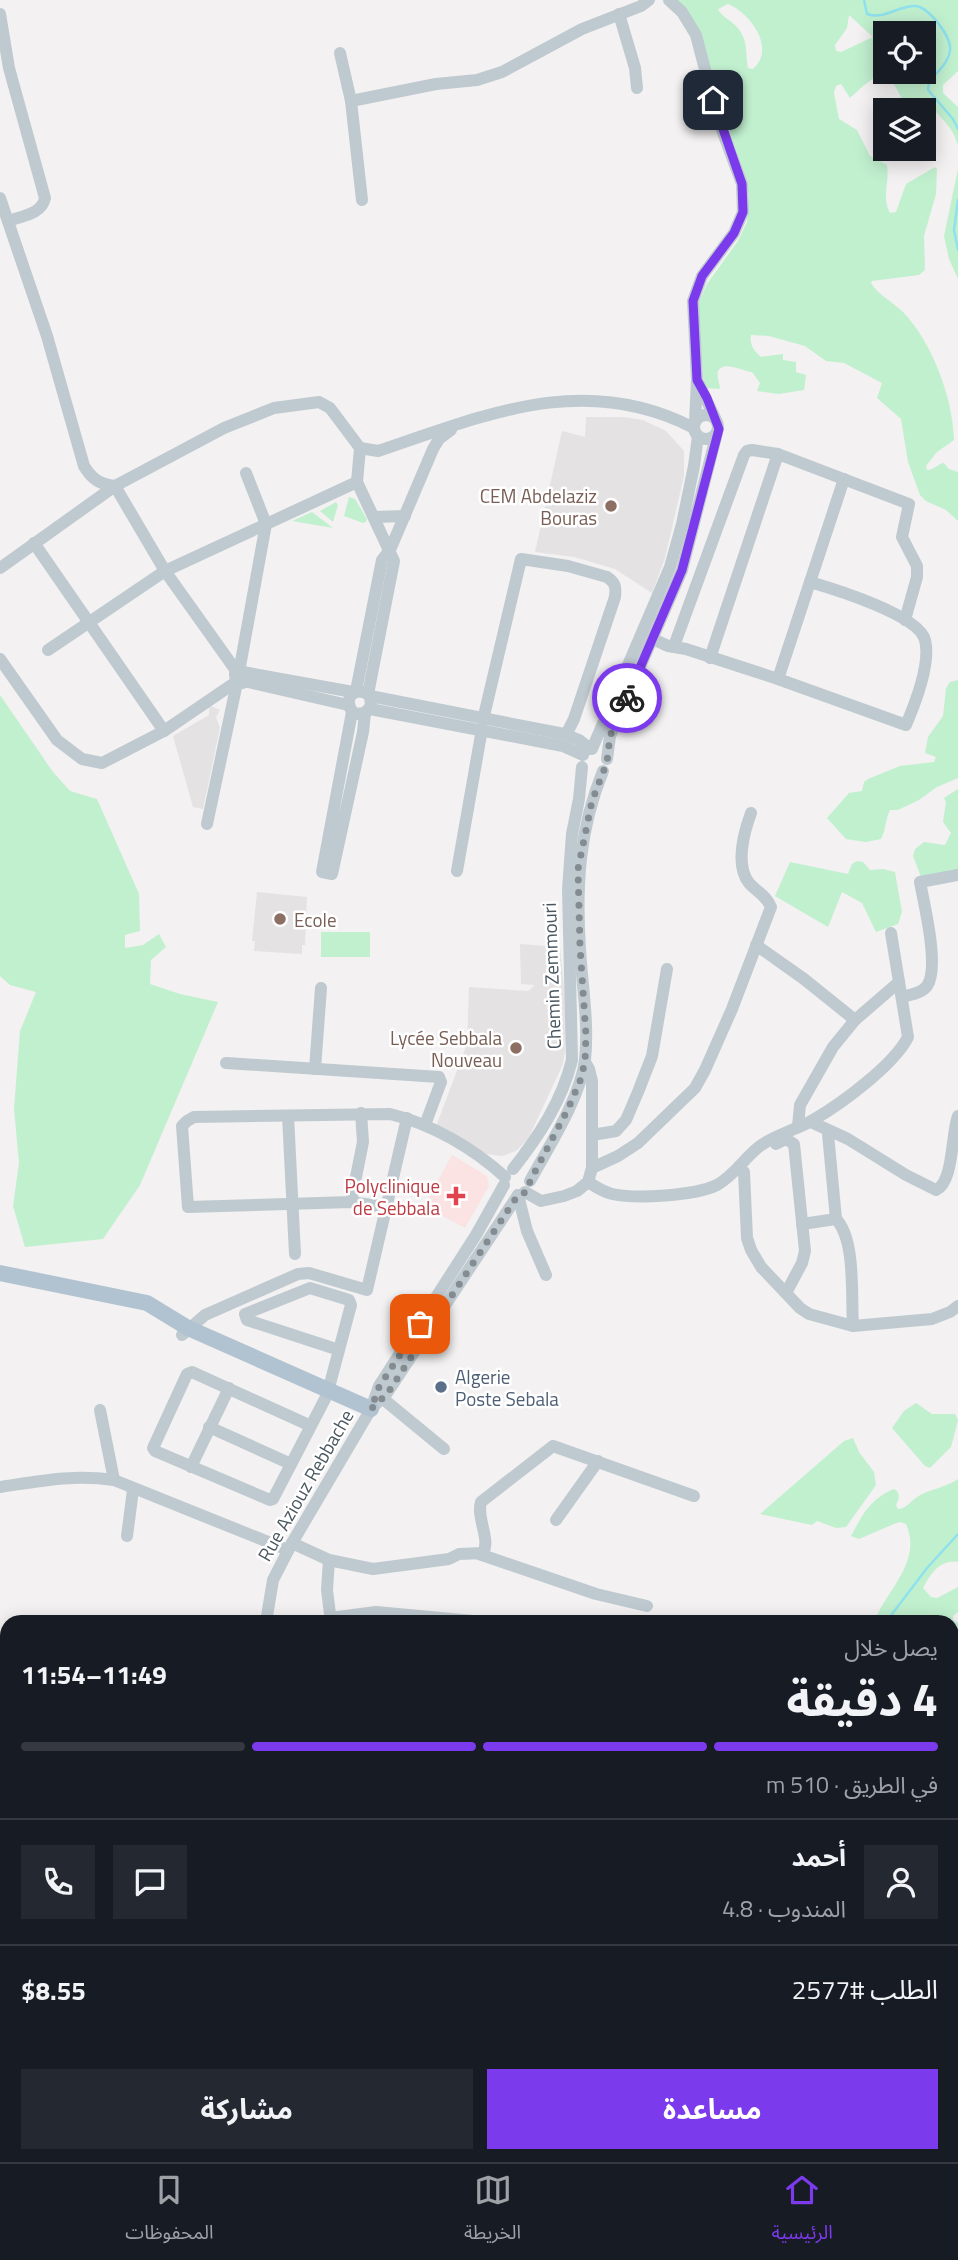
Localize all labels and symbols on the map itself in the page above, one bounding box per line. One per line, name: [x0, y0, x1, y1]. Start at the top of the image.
pin: [683, 70, 743, 130]
place label: CEM Abdelaziz Bouras: [480, 481, 597, 532]
marker: CEM Abdelaziz Bouras: [603, 498, 619, 514]
courier: [592, 663, 662, 733]
street label: Chemin Zemmouri: [534, 902, 568, 1050]
place label: Ecole: [294, 905, 337, 934]
marker: Ecole: [272, 911, 288, 927]
place label: Lycée Sebbala Nouveau: [390, 1023, 502, 1074]
marker: Lycée Sebbala Nouveau: [508, 1040, 524, 1056]
place label: Polyclinique de Sebbala: [345, 1171, 440, 1222]
marker: Polyclinique de Sebbala: [446, 1186, 466, 1206]
pin: [390, 1294, 450, 1354]
place label: Algerie Poste Sebala: [455, 1362, 559, 1413]
marker: Algerie Poste Sebala: [433, 1379, 449, 1395]
street label: Rue Aziouz Rebbache: [250, 1404, 360, 1566]

